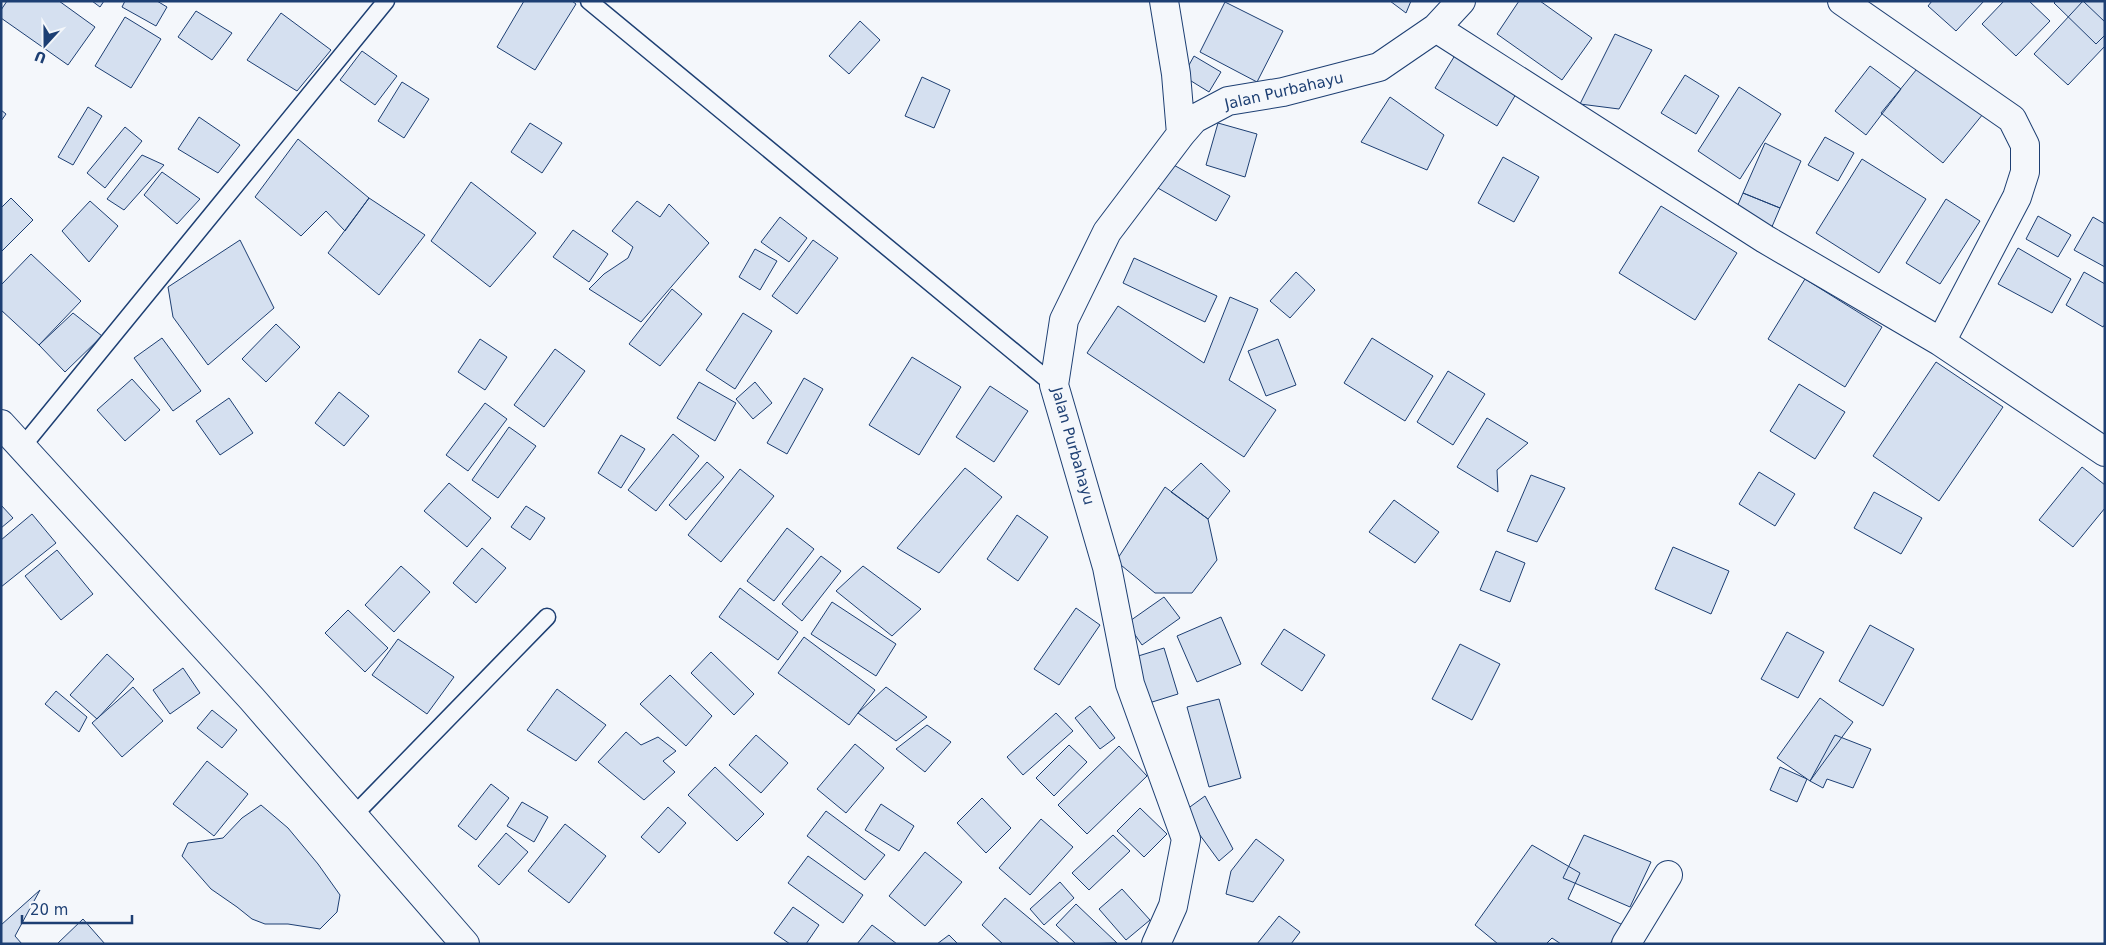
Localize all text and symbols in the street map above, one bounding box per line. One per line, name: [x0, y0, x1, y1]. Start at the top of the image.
north arrow: [20, 20, 70, 70]
text: U: [32, 48, 49, 67]
street label: Jalan Purbahayu: [1222, 69, 1345, 114]
street label: Jalan Purbahayu: [1047, 384, 1098, 507]
scale bar: [22, 892, 132, 924]
text: 20 m: [30, 901, 68, 919]

